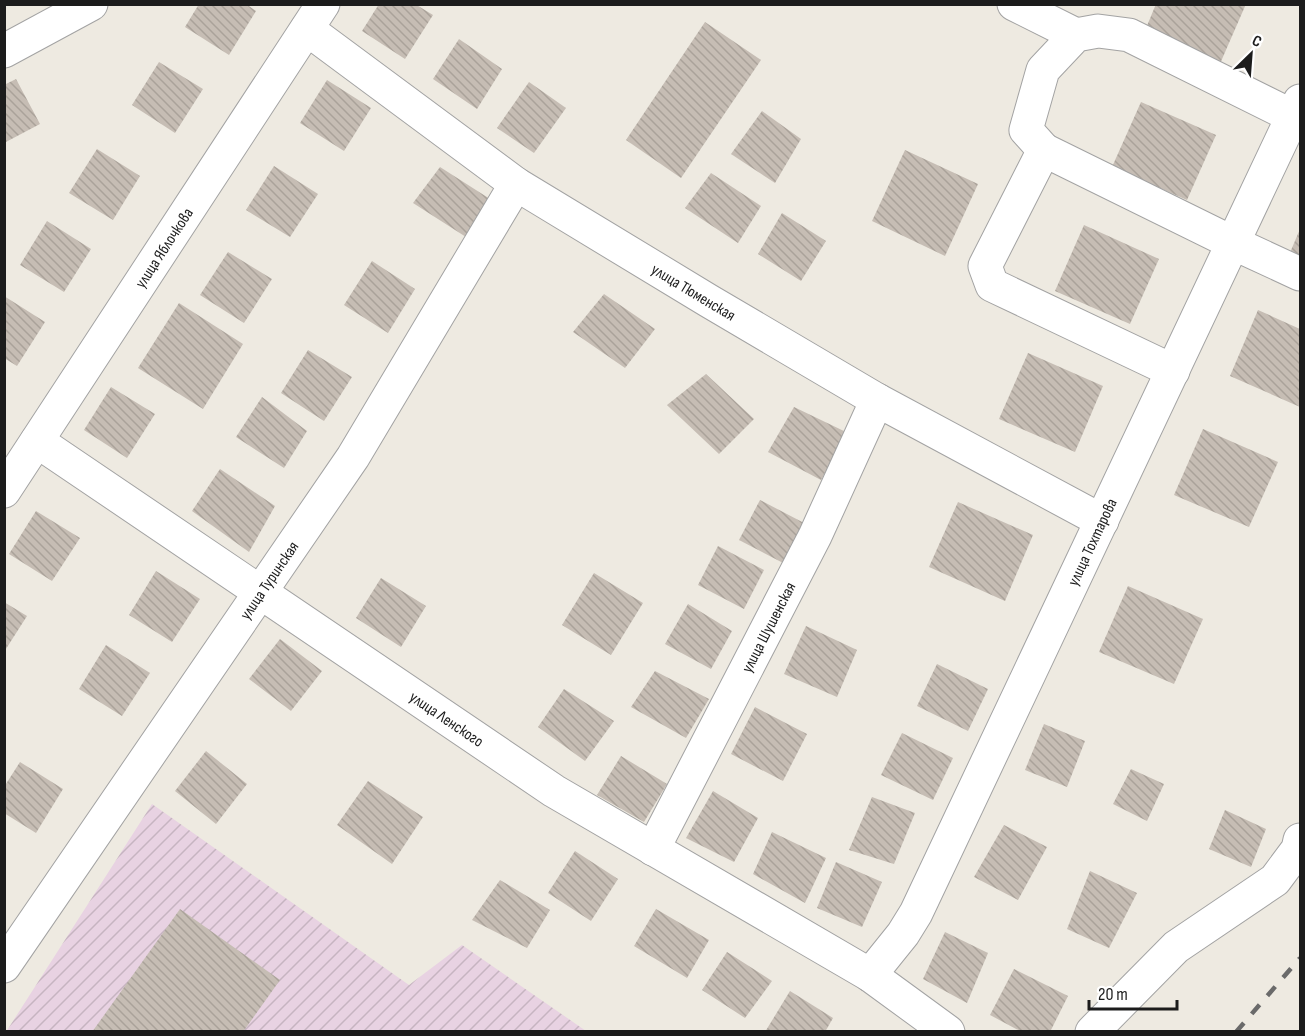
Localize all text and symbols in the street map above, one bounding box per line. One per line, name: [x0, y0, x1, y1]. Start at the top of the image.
north arrow: [1221, 24, 1281, 84]
text: С: [1249, 31, 1264, 52]
street label: улица Яблочкова: [132, 205, 198, 292]
street label: улица Тюменская: [647, 260, 739, 326]
street label: улица Тохтарова: [1064, 496, 1122, 589]
street label: улица Туринская: [236, 538, 303, 624]
street label: улица Шушенская: [738, 579, 800, 676]
street label: улица Ленского: [405, 688, 487, 752]
scale bar: [1089, 973, 1178, 1011]
text: 20 m: [1098, 984, 1128, 1005]

